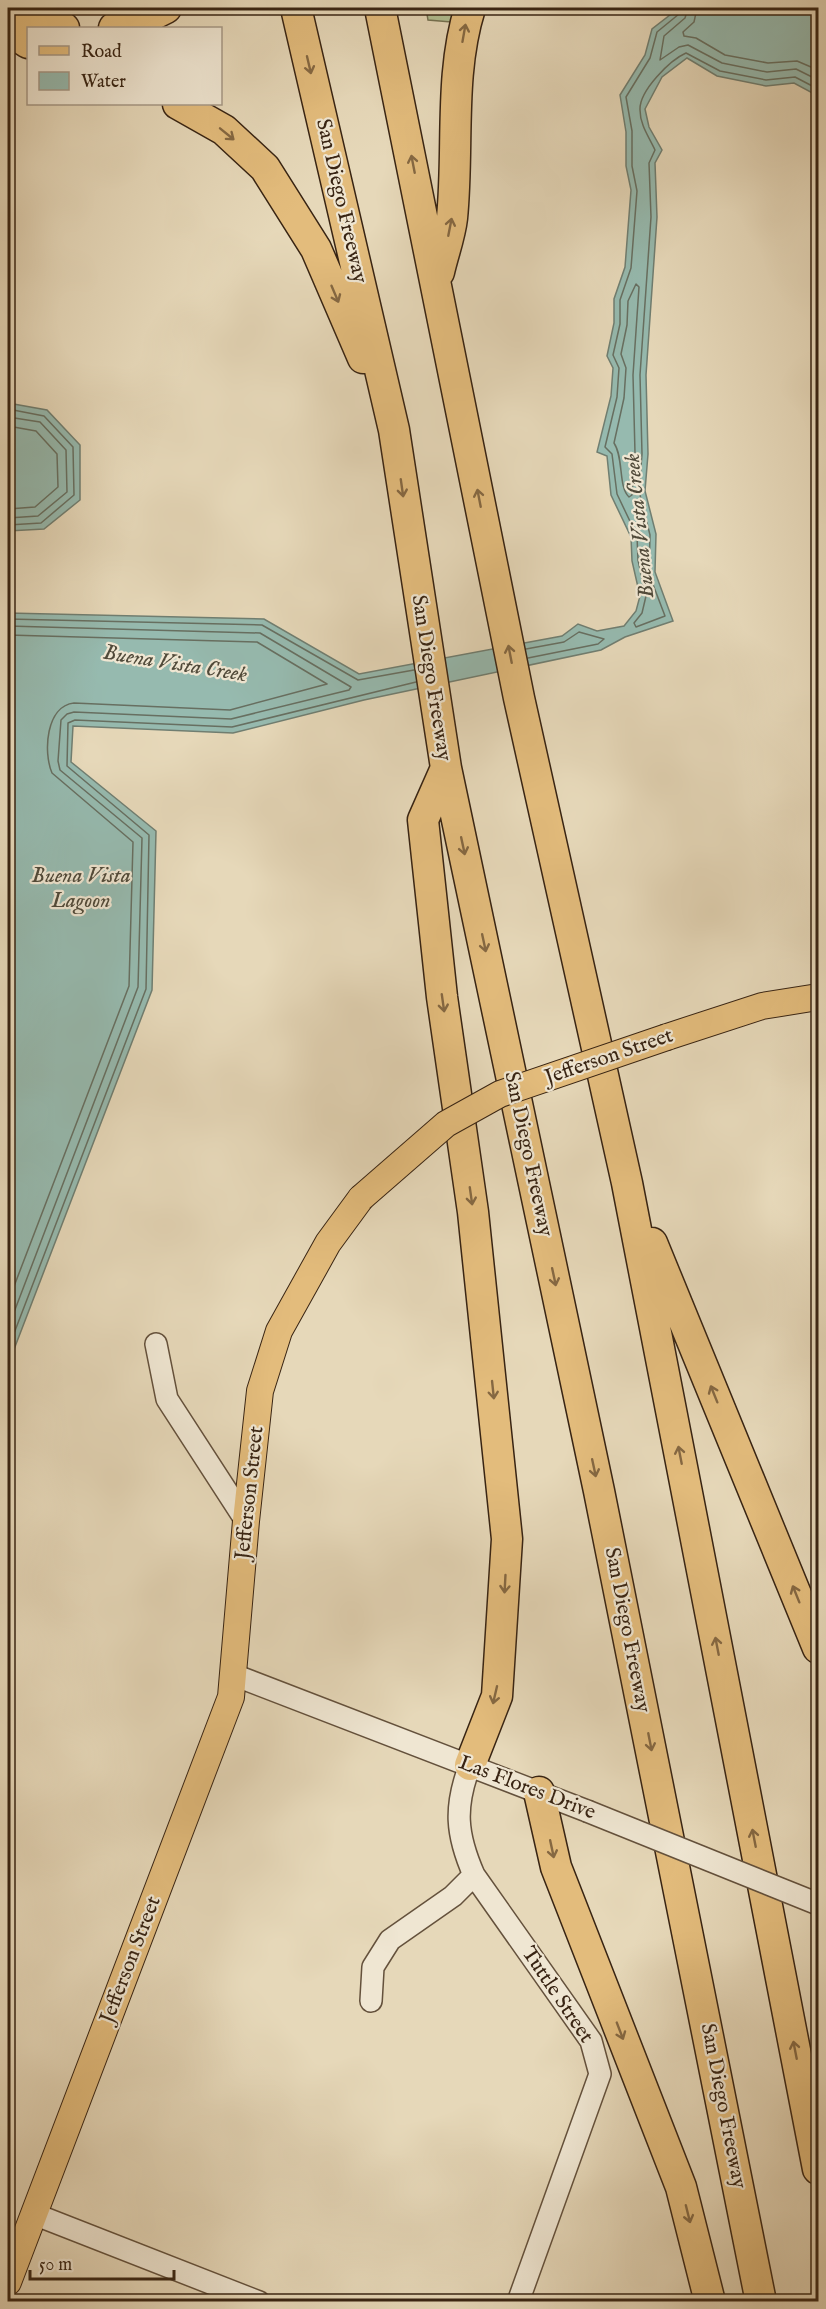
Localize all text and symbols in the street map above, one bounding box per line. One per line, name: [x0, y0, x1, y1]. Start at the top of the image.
one-way arrow: [459, 23, 470, 43]
legend: [27, 27, 222, 105]
text: Road: [81, 41, 122, 64]
one-way arrow: [304, 54, 315, 74]
text: Water: [81, 71, 126, 94]
street label: San Diego Freeway: [309, 116, 373, 286]
one-way arrow: [219, 128, 235, 141]
one-way arrow: [407, 155, 418, 175]
one-way arrow: [444, 217, 456, 236]
one-way arrow: [330, 284, 341, 302]
water label: Buena Vista Creek: [618, 452, 662, 600]
one-way arrow: [397, 478, 408, 497]
one-way arrow: [473, 488, 484, 508]
street label: San Diego Freeway: [405, 593, 458, 764]
water label: Buena Vista Creek: [101, 639, 249, 689]
one-way arrow: [504, 644, 515, 664]
one-way arrow: [458, 836, 469, 855]
water label: Buena Vista Lagoon: [31, 862, 131, 915]
one-way arrow: [479, 933, 490, 952]
one-way arrow: [438, 992, 449, 1012]
street label: Jefferson Street: [539, 1022, 677, 1092]
street label: San Diego Freeway: [497, 1069, 559, 1240]
one-way arrow: [465, 1185, 476, 1205]
one-way arrow: [549, 1267, 560, 1287]
one-way arrow: [488, 1379, 499, 1399]
one-way arrow: [708, 1386, 719, 1404]
street label: Jefferson Street: [229, 1425, 270, 1563]
one-way arrow: [674, 1446, 685, 1465]
one-way arrow: [589, 1458, 600, 1478]
street label: San Diego Freeway: [598, 1545, 656, 1716]
one-way arrow: [499, 1573, 510, 1593]
one-way arrow: [790, 1586, 801, 1604]
one-way arrow: [711, 1637, 722, 1657]
one-way arrow: [489, 1685, 501, 1704]
one-way arrow: [645, 1731, 656, 1751]
street label: Las Flores Drive: [455, 1750, 600, 1827]
one-way arrow: [748, 1829, 759, 1848]
one-way arrow: [546, 1839, 558, 1858]
street label: Jefferson Street: [94, 1893, 168, 2029]
street label: Tuttle Street: [515, 1942, 599, 2048]
one-way arrow: [615, 2021, 626, 2040]
street label: San Diego Freeway: [694, 2021, 752, 2192]
one-way arrow: [789, 2041, 800, 2060]
one-way arrow: [682, 2204, 694, 2223]
scale bar: [30, 2243, 174, 2281]
text: 50 m: [39, 2254, 72, 2277]

